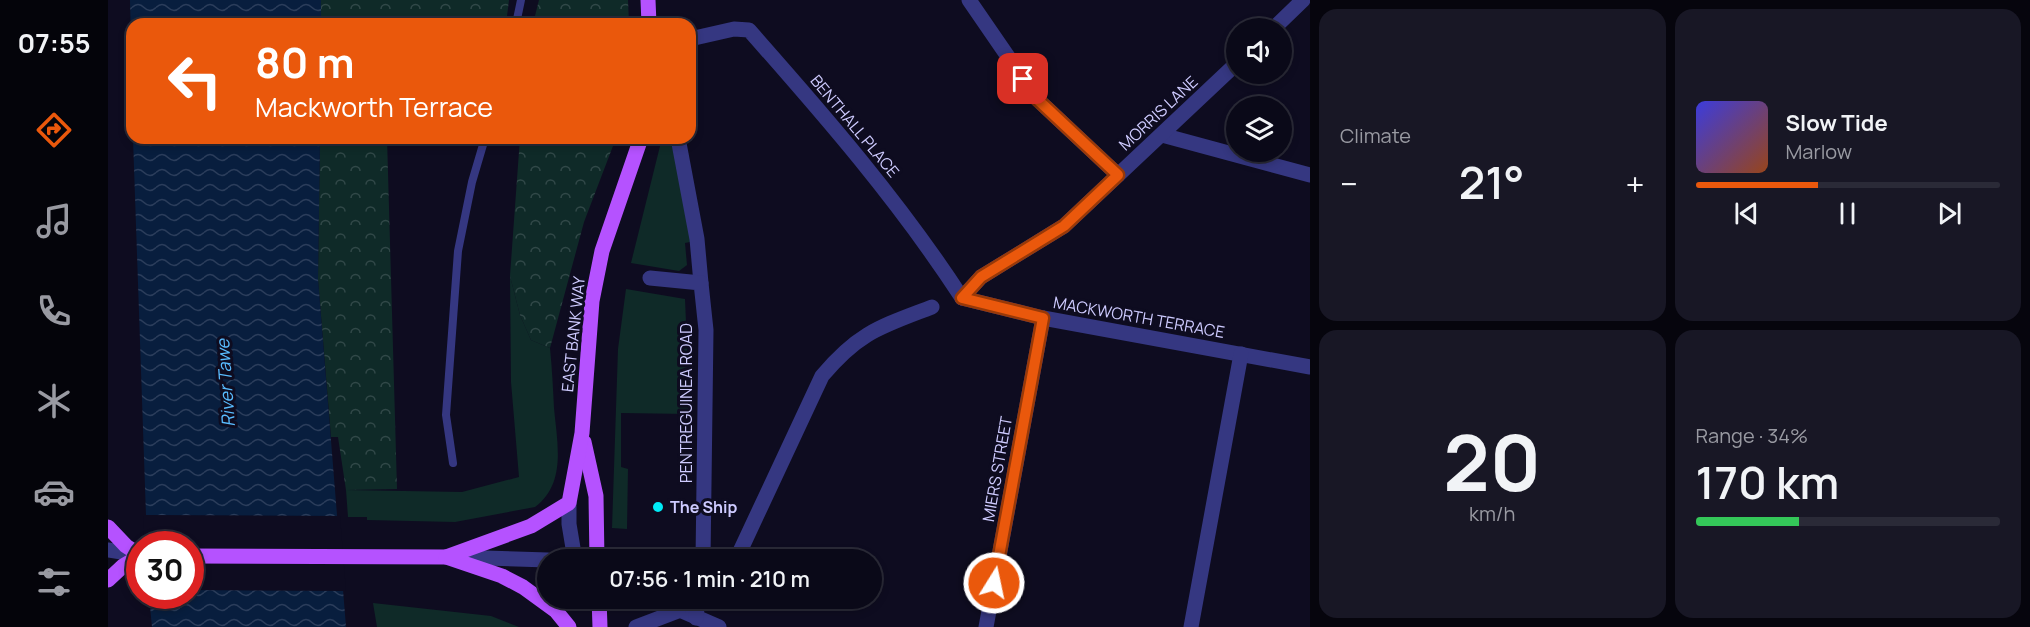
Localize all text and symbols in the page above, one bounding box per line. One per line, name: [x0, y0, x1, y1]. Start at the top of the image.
map controls: [1226, 18, 1292, 162]
button: sound: [1226, 18, 1292, 84]
text: 07:55: [17, 24, 91, 61]
text: 80 m: [255, 33, 355, 91]
icon: left: [156, 42, 234, 120]
pin: [997, 53, 1048, 104]
icon: arrive: [1006, 62, 1039, 95]
street label: BENTHALL PLACE: [806, 70, 904, 182]
street label: MORRIS LANE: [1114, 71, 1202, 155]
text: Mackworth Terrace: [255, 88, 493, 125]
button: layers: [1226, 96, 1292, 162]
text: Slow Tide: [1786, 108, 1888, 138]
icon: directions: [33, 109, 75, 151]
text: Climate: [1340, 122, 1411, 149]
text: Marlow: [1786, 138, 1852, 165]
text: 21°: [1459, 151, 1524, 213]
text: −: [1340, 161, 1358, 206]
text: +: [1625, 161, 1644, 206]
icon: previous: [1730, 197, 1763, 230]
icon: pause: [1831, 197, 1864, 230]
icon: next: [1933, 197, 1966, 230]
icon: music: [33, 200, 75, 242]
street label: EAST BANK WAY: [556, 275, 590, 393]
icon: phone: [33, 290, 75, 332]
street label: MACKWORTH TERRACE: [1052, 291, 1226, 343]
street label: PENTREGUINEA ROAD: [675, 323, 697, 483]
water label: River Tawe: [210, 337, 240, 428]
icon: climate: [33, 380, 75, 422]
text: 20: [1443, 408, 1541, 514]
street label: MIERS STREET: [977, 414, 1017, 523]
text: Range · 34%: [1696, 422, 1808, 449]
text: 170 km: [1696, 451, 1839, 513]
icon: car: [33, 471, 75, 513]
place label: The Ship: [670, 496, 738, 518]
marker: The Ship: [651, 500, 665, 514]
text: km/h: [1469, 500, 1516, 527]
speed limit sign: 30: [126, 531, 204, 609]
position arrow: [962, 551, 1026, 615]
icon: filters: [33, 561, 75, 603]
text: 07:56 · 1 min · 210 m: [609, 564, 810, 594]

